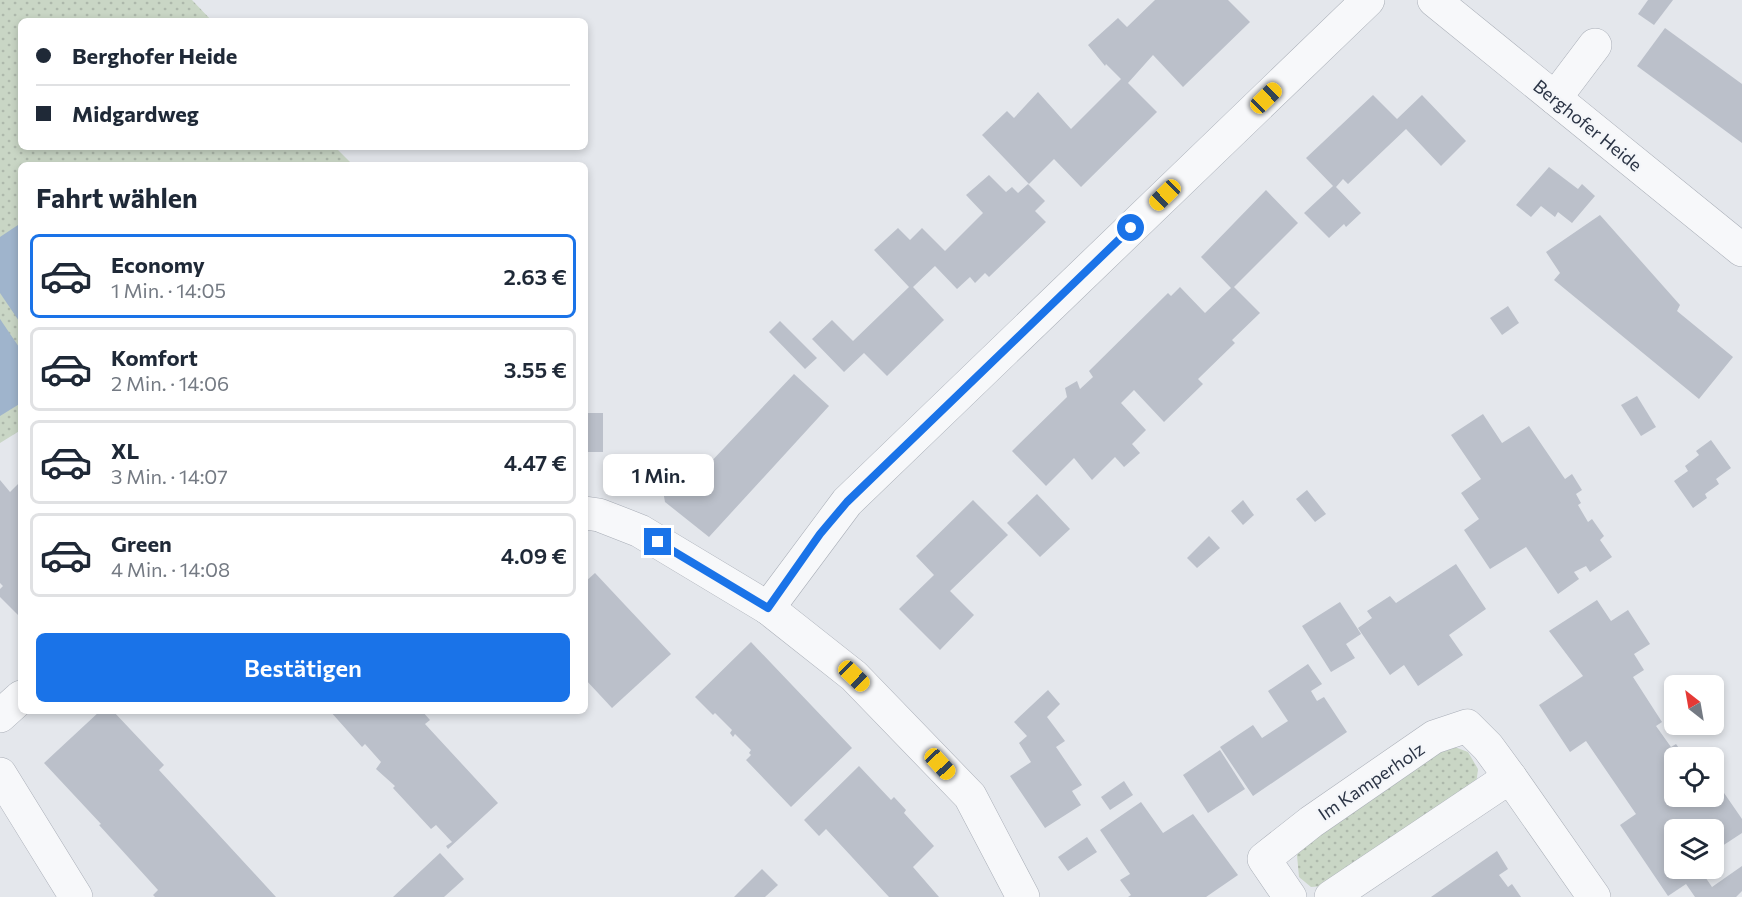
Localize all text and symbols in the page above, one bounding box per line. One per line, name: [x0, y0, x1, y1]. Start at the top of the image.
text: Berghofer Heide: [72, 42, 237, 69]
street label: Berghofer Heide: [1529, 75, 1647, 175]
car: [1247, 79, 1285, 117]
text: Midgardweg: [72, 100, 199, 127]
car: [1146, 176, 1184, 214]
text: Fahrt wählen: [36, 181, 198, 214]
route start: [1117, 214, 1144, 241]
icon: car: [39, 249, 93, 303]
text: Economy: [111, 251, 205, 278]
text: 2.63 €: [504, 263, 567, 290]
text: 1 Min. · 14:05: [111, 278, 226, 302]
icon: car: [39, 342, 93, 396]
text: Komfort: [111, 344, 198, 371]
text: 3.55 €: [504, 356, 567, 383]
text: 2 Min. · 14:06: [111, 371, 229, 395]
icon: car: [39, 435, 93, 489]
text: XL: [111, 437, 139, 464]
text: 4.47 €: [504, 449, 567, 476]
callout: 1 Min.: [602, 455, 714, 497]
text: 1 Min.: [632, 463, 686, 487]
text: 3 Min. · 14:07: [111, 464, 228, 488]
icon: car: [39, 528, 93, 582]
route end: [644, 528, 671, 555]
text: Green: [111, 530, 172, 557]
text: 4.09 €: [501, 542, 567, 569]
text: 4 Min. · 14:08: [111, 557, 230, 581]
button: Bestätigen: [36, 633, 570, 702]
car: [835, 657, 873, 695]
north arrow: [1664, 675, 1724, 735]
map controls: [1664, 675, 1724, 879]
street label: Im Kamperholz: [1314, 737, 1428, 825]
car: [921, 745, 959, 783]
button: locate: [1664, 747, 1724, 807]
button: layers: [1664, 819, 1724, 879]

